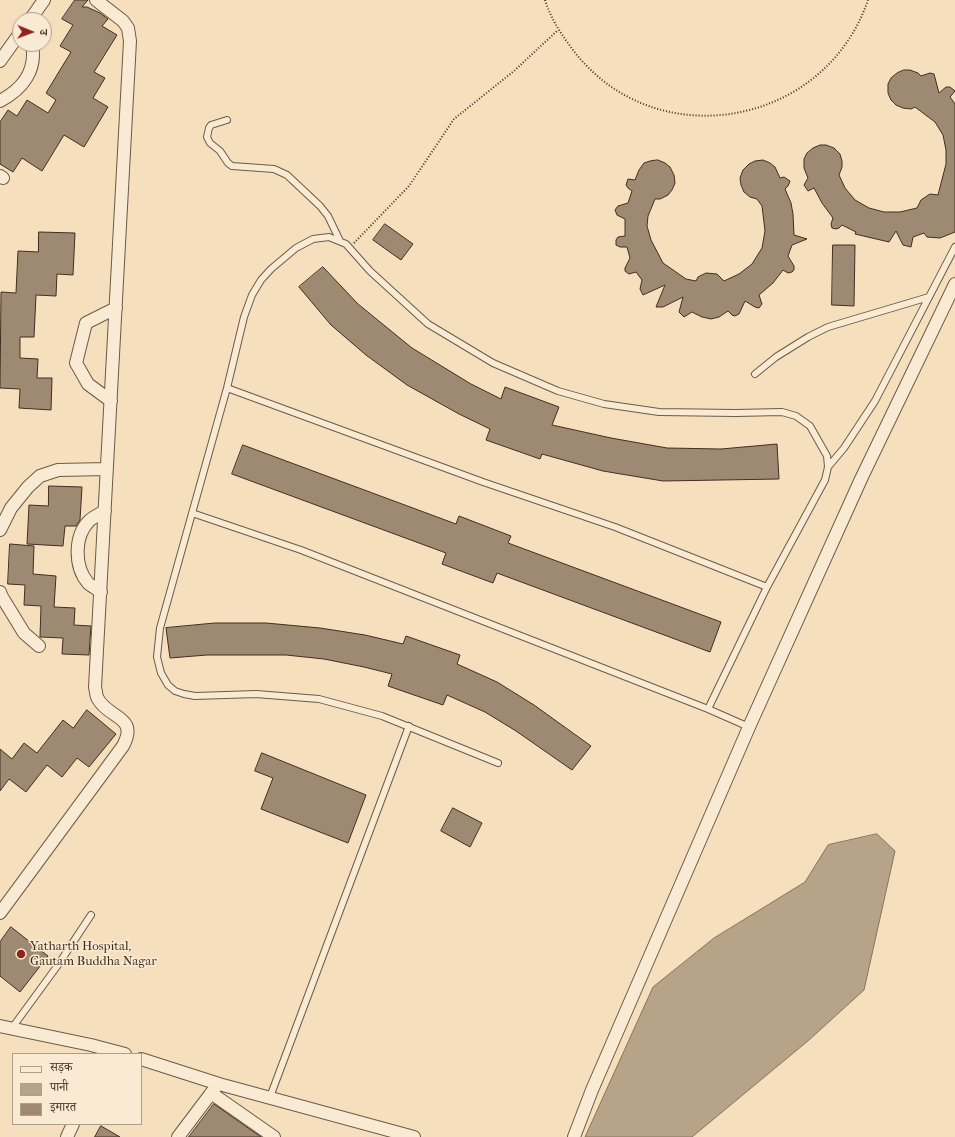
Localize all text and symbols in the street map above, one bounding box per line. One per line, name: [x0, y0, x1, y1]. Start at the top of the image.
north arrow: [12, 12, 52, 52]
text: उ: [37, 29, 50, 35]
place label: Yatharth Hospital, Gautam Buddha Nagar: [30, 939, 157, 970]
marker: Yatharth Hospital, Gautam Buddha Nagar: [15, 948, 27, 960]
legend: [12, 1053, 142, 1125]
text: सड़क: [50, 1060, 73, 1074]
text: पानी: [50, 1080, 68, 1094]
text: इमारत: [50, 1100, 76, 1114]

